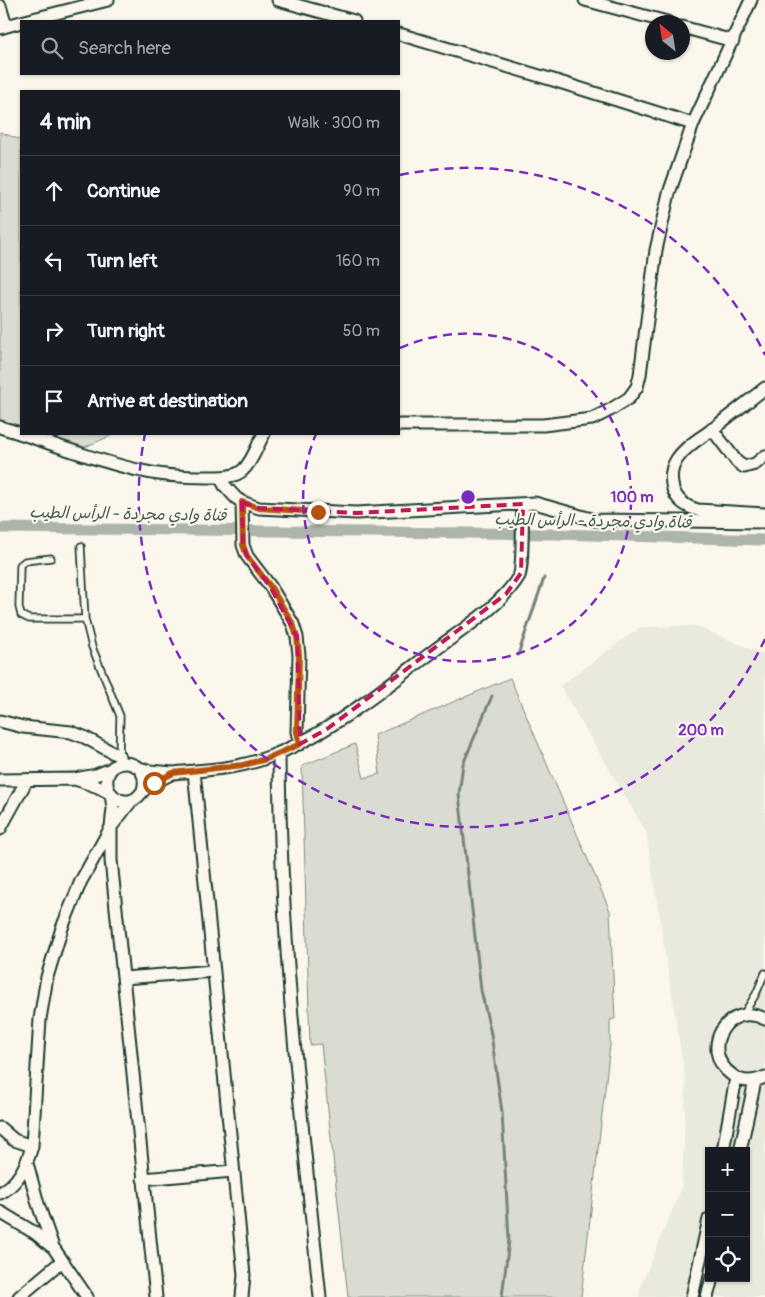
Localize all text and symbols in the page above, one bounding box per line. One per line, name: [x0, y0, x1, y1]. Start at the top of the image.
north arrow: [645, 15, 690, 60]
search box: [20, 20, 400, 75]
icon: search: [38, 34, 66, 62]
text: Search here: [78, 36, 171, 60]
text: 4 min: [40, 109, 91, 136]
text: Walk · 300 m: [288, 113, 380, 133]
icon: ahead: [40, 177, 68, 205]
text: Continue: [87, 179, 160, 203]
text: 90 m: [343, 181, 380, 201]
icon: left: [40, 247, 68, 275]
text: Turn left: [87, 249, 157, 273]
text: 160 m: [336, 251, 380, 271]
icon: right: [40, 317, 68, 345]
text: Turn right: [87, 319, 165, 343]
text: 50 m: [343, 321, 380, 341]
icon: arrive: [40, 387, 68, 415]
text: Arrive at destination: [87, 389, 248, 413]
centre of rings: [459, 488, 477, 506]
text: 100 m: [611, 488, 653, 507]
route end: [307, 501, 330, 524]
water label: قناة وادي مجردة - الرأس الطيب: [29, 502, 228, 527]
water label: قناة وادي مجردة - الرأس الطيب: [494, 509, 693, 534]
text: 200 m: [678, 721, 724, 740]
route start: [143, 772, 166, 795]
map controls: [705, 1147, 750, 1282]
button: +: [705, 1147, 750, 1192]
button: −: [705, 1192, 750, 1237]
button: locate: [705, 1237, 750, 1282]

